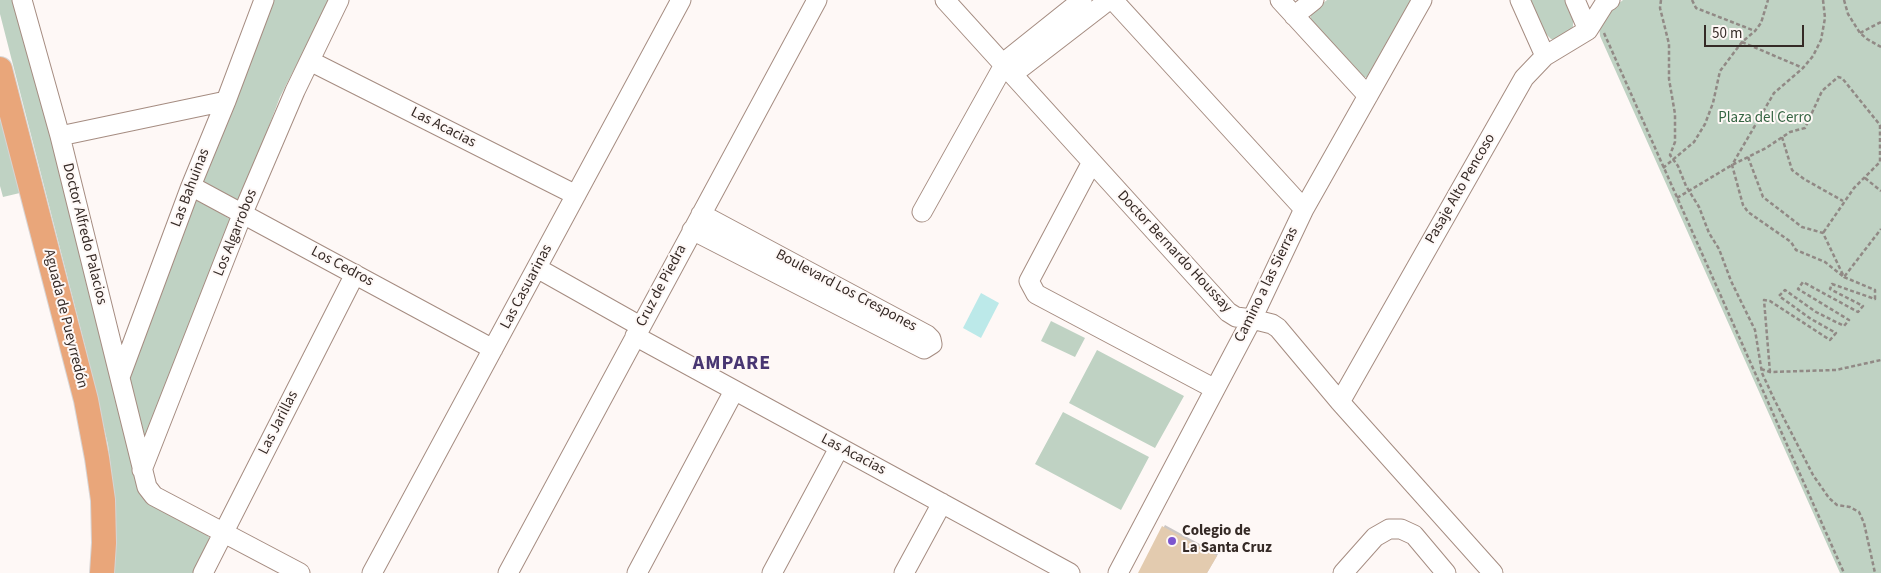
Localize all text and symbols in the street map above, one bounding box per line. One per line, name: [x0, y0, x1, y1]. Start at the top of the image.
scale bar: [1706, 15, 1806, 47]
text: 50 m: [1712, 23, 1742, 44]
street label: Las Acacias: [407, 104, 479, 152]
park label: Plaza del Cerro: [1718, 110, 1812, 128]
street label: Pasaje Alto Pencoso: [1422, 131, 1500, 247]
street label: Las Bahuinas: [168, 146, 214, 230]
street label: Doctor Alfredo Palacios: [58, 161, 110, 307]
street label: Los Algarrobos: [210, 187, 262, 279]
street label: Doctor Bernardo Houssay: [1113, 187, 1235, 317]
street label: Camino a las Sierras: [1231, 224, 1303, 346]
street label: Las Casuarinas: [497, 242, 557, 332]
street label: Cruz de Piedra: [633, 242, 691, 330]
street label: Los Cedros: [308, 243, 376, 291]
street label: Boulevard Los Crespones: [772, 246, 920, 336]
street label: Aguada de Pueyrredón: [39, 248, 91, 390]
district label: AMPARE: [692, 353, 772, 377]
street label: Las Jarillas: [255, 388, 303, 458]
street label: Las Acacias: [817, 430, 889, 480]
place label: Colegio de La Santa Cruz: [1182, 523, 1272, 558]
marker: Colegio de La Santa Cruz: [1166, 535, 1178, 547]

